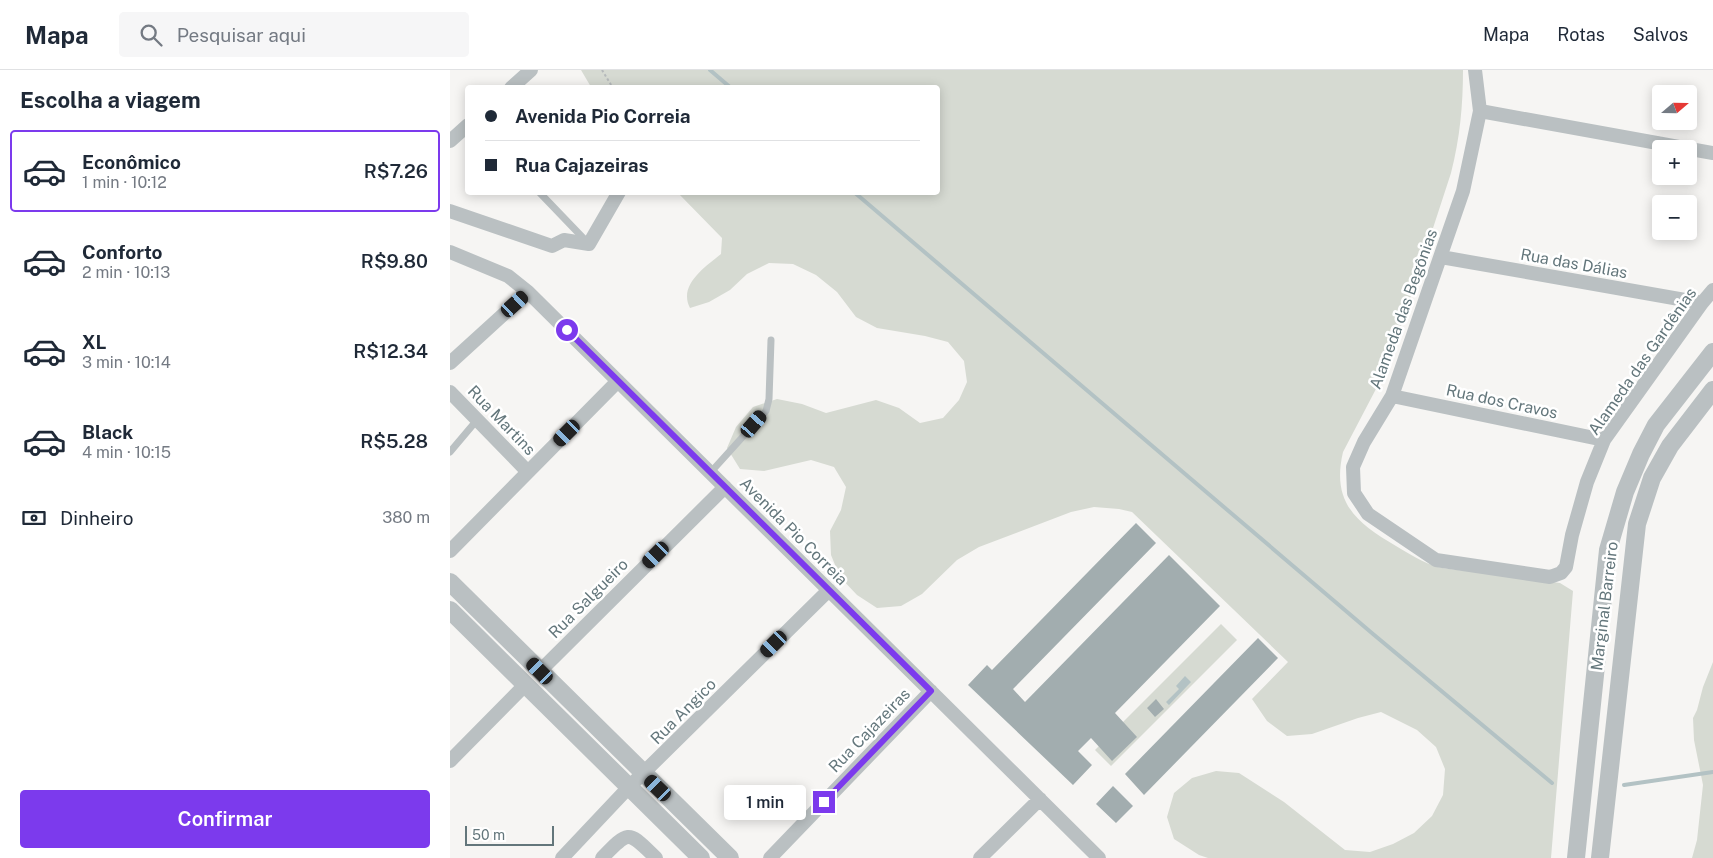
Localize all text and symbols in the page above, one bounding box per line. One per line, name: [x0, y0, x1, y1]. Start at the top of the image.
search box: [119, 12, 469, 57]
text: Mapa: [25, 21, 89, 49]
icon: search: [137, 21, 165, 49]
text: Pesquisar aqui: [177, 24, 306, 46]
text: Mapa: [1483, 24, 1529, 45]
text: Rotas: [1557, 24, 1605, 45]
text: Salvos: [1633, 24, 1688, 45]
north arrow: [1652, 85, 1698, 130]
map controls: [1652, 85, 1697, 240]
text: Escolha a viagem: [20, 87, 201, 113]
text: Avenida Pio Correia: [515, 105, 691, 127]
button: +: [1652, 140, 1697, 185]
icon: car: [22, 149, 67, 194]
text: Econômico: [82, 151, 181, 173]
text: Rua Cajazeiras: [515, 154, 648, 176]
text: R$7.26: [364, 160, 428, 182]
text: 1 min · 10:12: [82, 173, 167, 192]
button: −: [1652, 195, 1697, 240]
street label: Alameda das Begônias: [1366, 227, 1441, 392]
icon: car: [22, 239, 67, 284]
text: Conforto: [82, 241, 162, 263]
street label: Rua das Dálias: [1519, 245, 1629, 282]
text: R$9.80: [361, 250, 428, 272]
text: 2 min · 10:13: [82, 263, 170, 282]
street label: Alameda das Gardênias: [1584, 284, 1701, 439]
car: [498, 288, 531, 320]
route start: [556, 319, 578, 341]
icon: car: [22, 329, 67, 374]
text: XL: [82, 331, 107, 353]
text: R$12.34: [353, 340, 428, 362]
text: 3 min · 10:14: [82, 353, 171, 372]
street label: Rua dos Cravos: [1444, 380, 1559, 423]
street label: Rua Martins: [464, 382, 539, 459]
car: [738, 408, 769, 440]
car: [551, 417, 582, 449]
icon: car: [22, 419, 67, 464]
text: Black: [82, 421, 133, 443]
text: R$5.28: [360, 430, 428, 452]
text: 4 min · 10:15: [82, 443, 171, 462]
street label: Avenida Pio Correia: [736, 474, 851, 589]
icon: cash: [20, 504, 48, 532]
text: Dinheiro: [60, 507, 134, 529]
text: 380 m: [382, 508, 430, 527]
car: [640, 539, 671, 571]
street label: Marginal Barreiro: [1587, 540, 1622, 672]
street label: Rua Salgueiro: [545, 555, 632, 642]
car: [758, 628, 789, 660]
car: [524, 655, 555, 687]
street label: Rua Angico: [647, 675, 720, 748]
street label: Rua Cajazeiras: [825, 685, 914, 776]
car: [642, 772, 674, 804]
callout: 1 min: [724, 784, 806, 820]
button: Confirmar: [20, 790, 430, 848]
route end: [813, 791, 835, 813]
text: 1 min: [746, 793, 784, 812]
scale bar: [465, 823, 554, 846]
text: 50 m: [472, 827, 505, 843]

